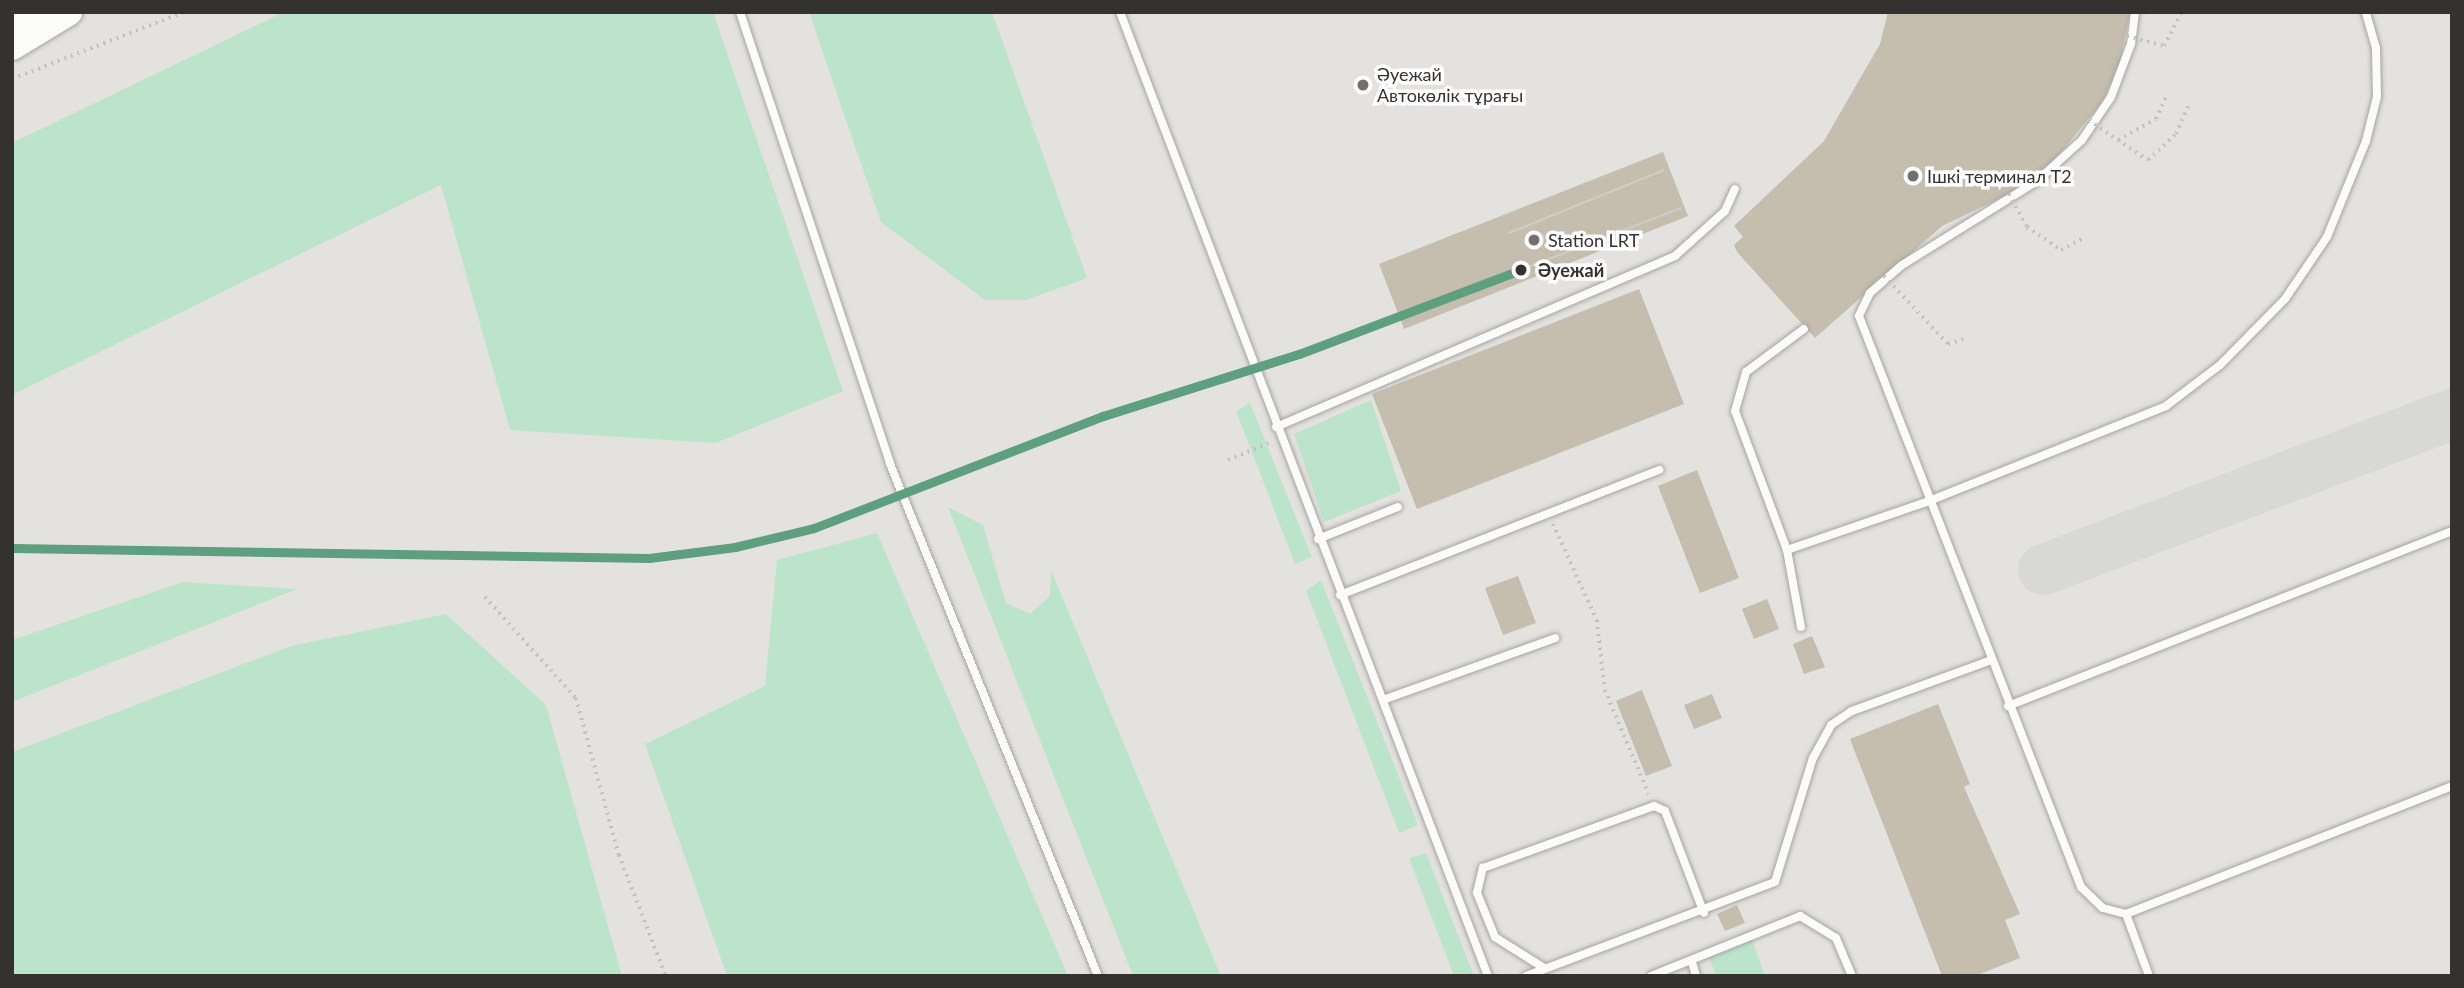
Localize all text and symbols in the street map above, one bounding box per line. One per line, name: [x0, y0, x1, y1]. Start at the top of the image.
place label: Әуежай Автокөлік тұрағы: [1377, 64, 1523, 106]
marker: Әуежай Автокөлік тұрағы: [1355, 77, 1371, 93]
place label: Ішкі терминал T2: [1927, 165, 2072, 187]
marker: Ішкі терминал T2: [1905, 168, 1921, 184]
place label: Station LRT: [1548, 229, 1639, 251]
marker: Station LRT: [1526, 232, 1542, 248]
marker: Әуежай: [1510, 259, 1532, 281]
place label: Әуежай: [1538, 259, 1604, 281]

